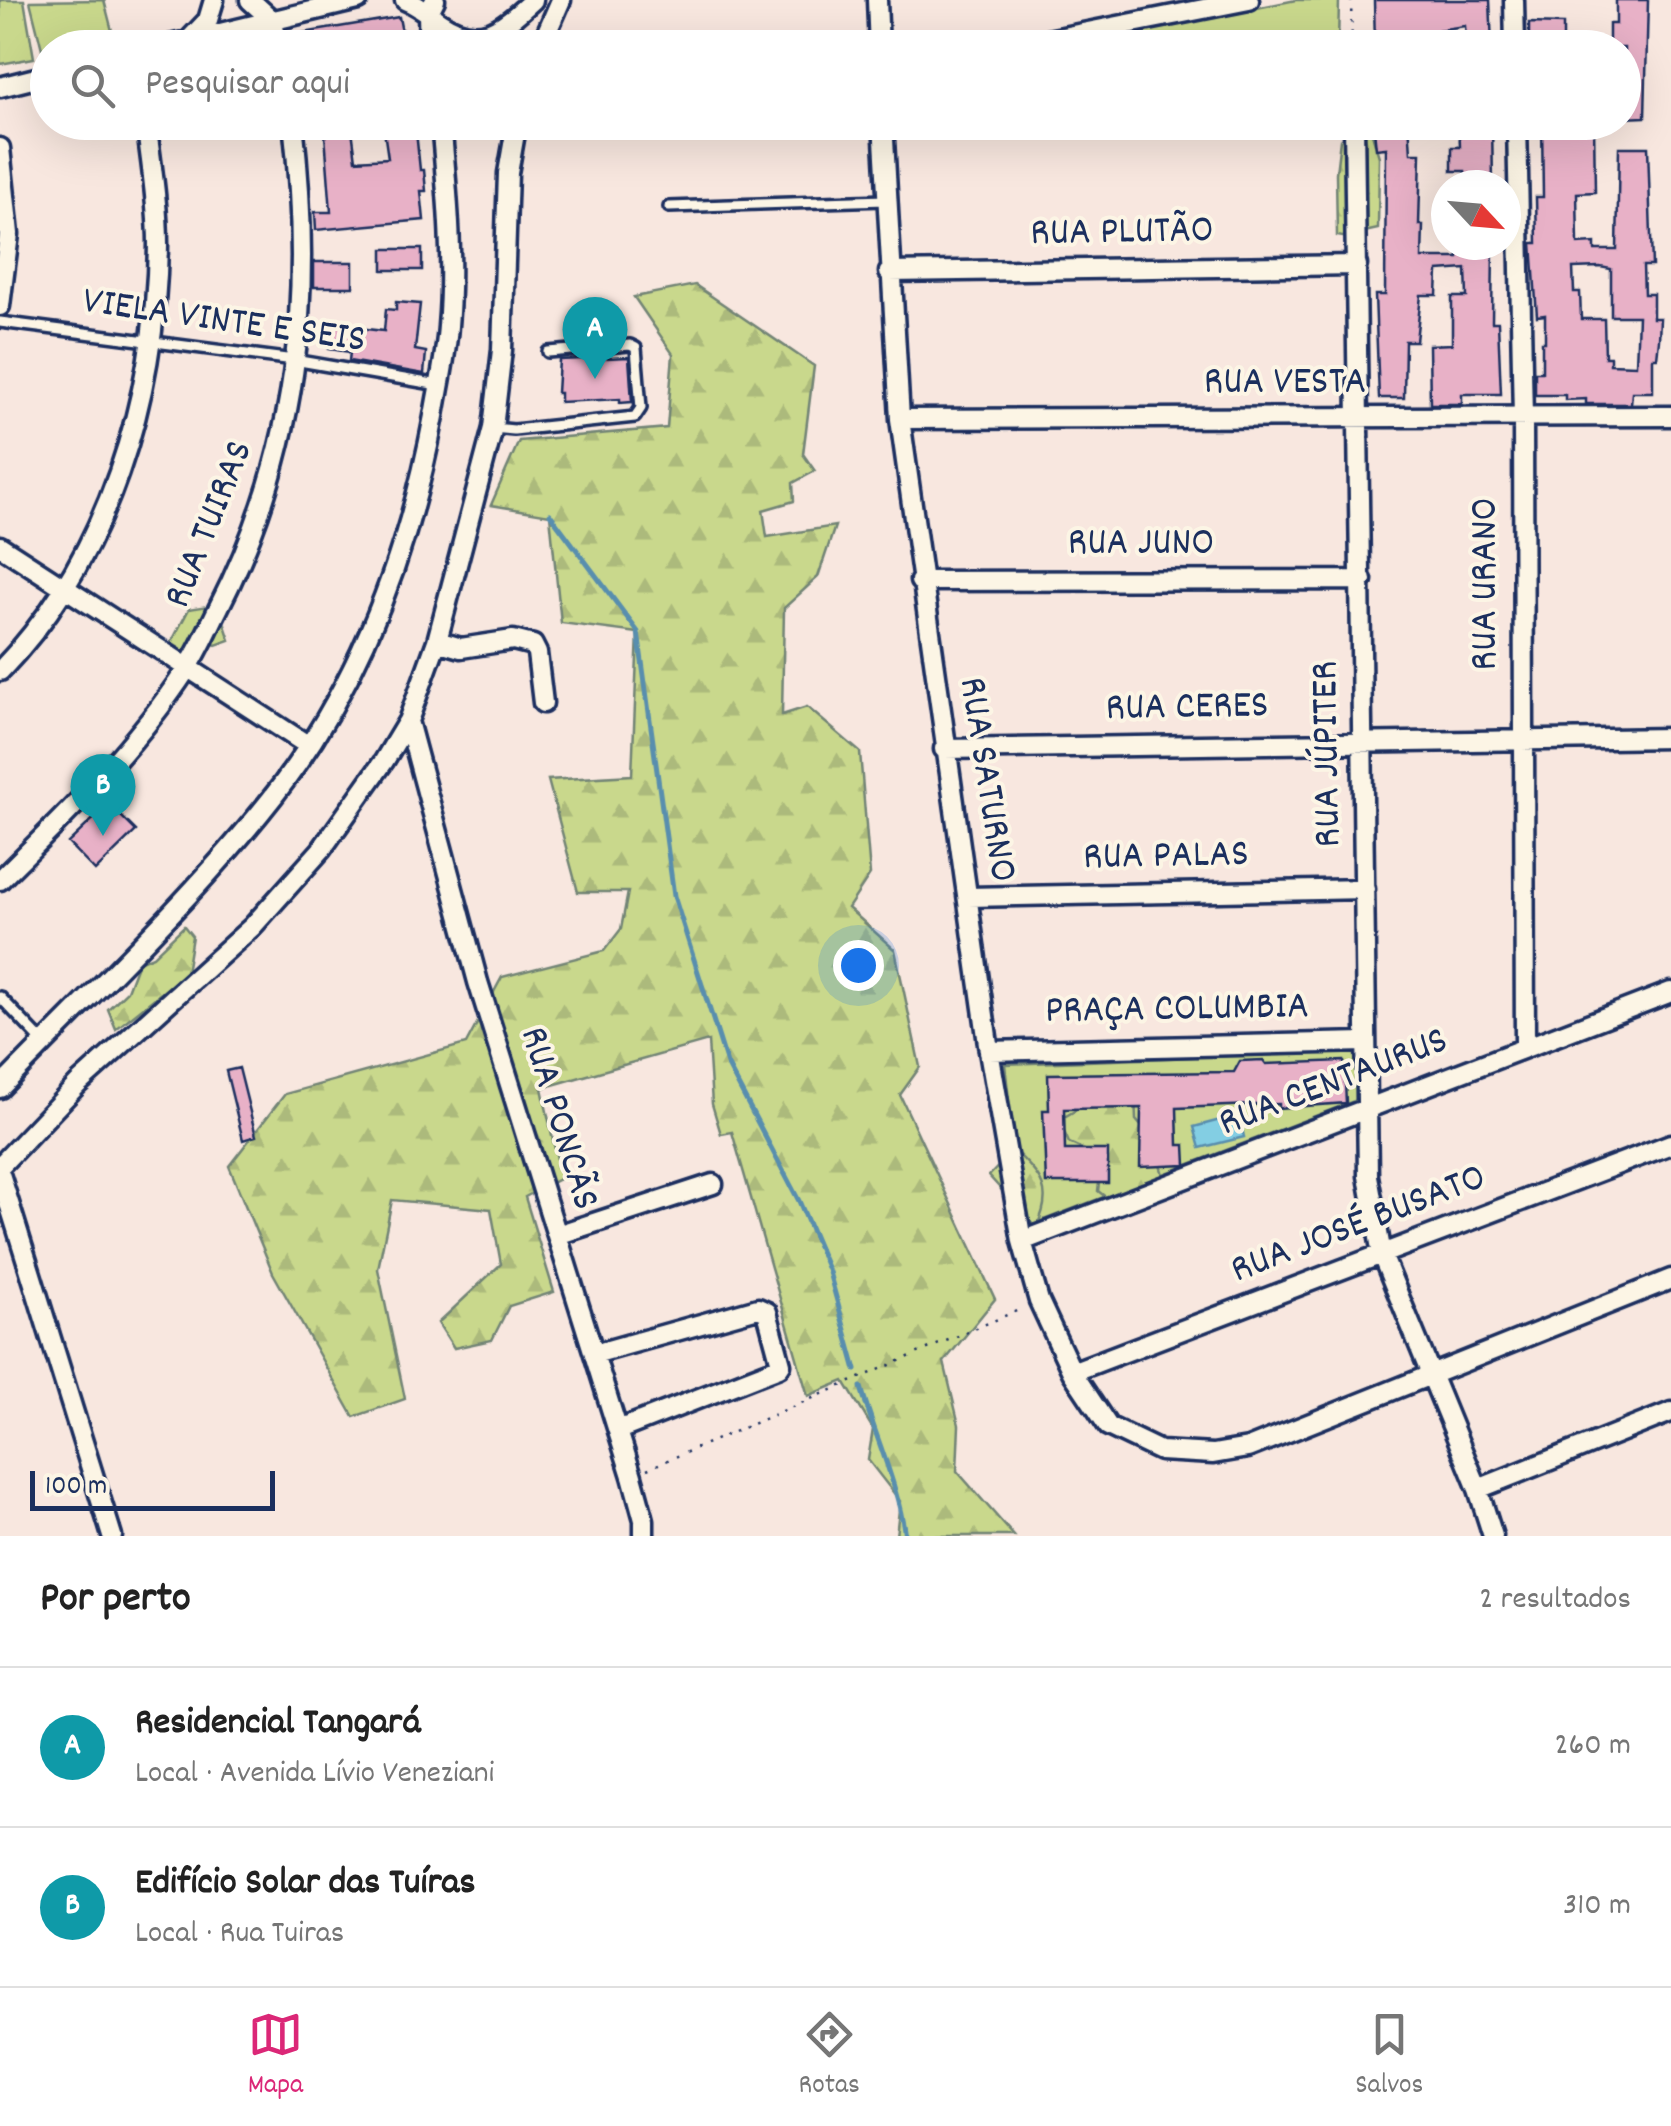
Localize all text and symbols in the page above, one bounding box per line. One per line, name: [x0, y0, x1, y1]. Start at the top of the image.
search box: [30, 30, 1641, 140]
icon: search: [65, 58, 120, 113]
text: Pesquisar aqui: [145, 58, 350, 113]
north arrow: [1431, 170, 1521, 260]
street label: RUA PLUTÃO: [1030, 204, 1214, 264]
street label: VIELA VINTE E SEIS: [79, 275, 369, 371]
pin: A: [562, 296, 628, 379]
street label: RUA VESTA: [1204, 356, 1366, 413]
street label: RUA TUIRAS: [152, 433, 270, 617]
street label: RUA URANO: [1459, 497, 1516, 671]
street label: RUA JUNO: [1068, 517, 1214, 574]
street label: RUA JÚPITER: [1299, 660, 1359, 848]
street label: RUA SATURNO: [941, 673, 1029, 887]
street label: RUA CERES: [1105, 679, 1269, 739]
pin: B: [70, 754, 136, 836]
street label: RUA PALAS: [1083, 828, 1249, 888]
your location: [833, 940, 884, 991]
street label: PRAÇA COLUMBIA: [1044, 980, 1310, 1042]
street label: RUA CENTAURUS: [1211, 1014, 1457, 1154]
street label: RUA PONCÃS: [502, 1020, 612, 1218]
street label: RUA JOSÉ BUSATO: [1223, 1151, 1495, 1301]
scale bar: [30, 1466, 275, 1510]
text: 100 m: [45, 1468, 107, 1508]
text: Por perto: [40, 1571, 191, 1631]
text: 2 resultados: [1479, 1578, 1631, 1624]
text: Residencial Tangará: [135, 1697, 421, 1752]
text: A: [64, 1724, 81, 1770]
text: 260 m: [1555, 1724, 1631, 1770]
text: Local · Avenida Lívio Veneziani: [135, 1752, 494, 1798]
text: Edifício Solar das Tuíras: [135, 1857, 475, 1912]
text: B: [65, 1884, 80, 1930]
text: 310 m: [1563, 1884, 1631, 1930]
text: Local · Rua Tuiras: [135, 1912, 344, 1958]
tab: Mapa: [248, 2007, 303, 2107]
tab: Rotas: [799, 2007, 860, 2107]
tab: Salvos: [1355, 2007, 1423, 2107]

